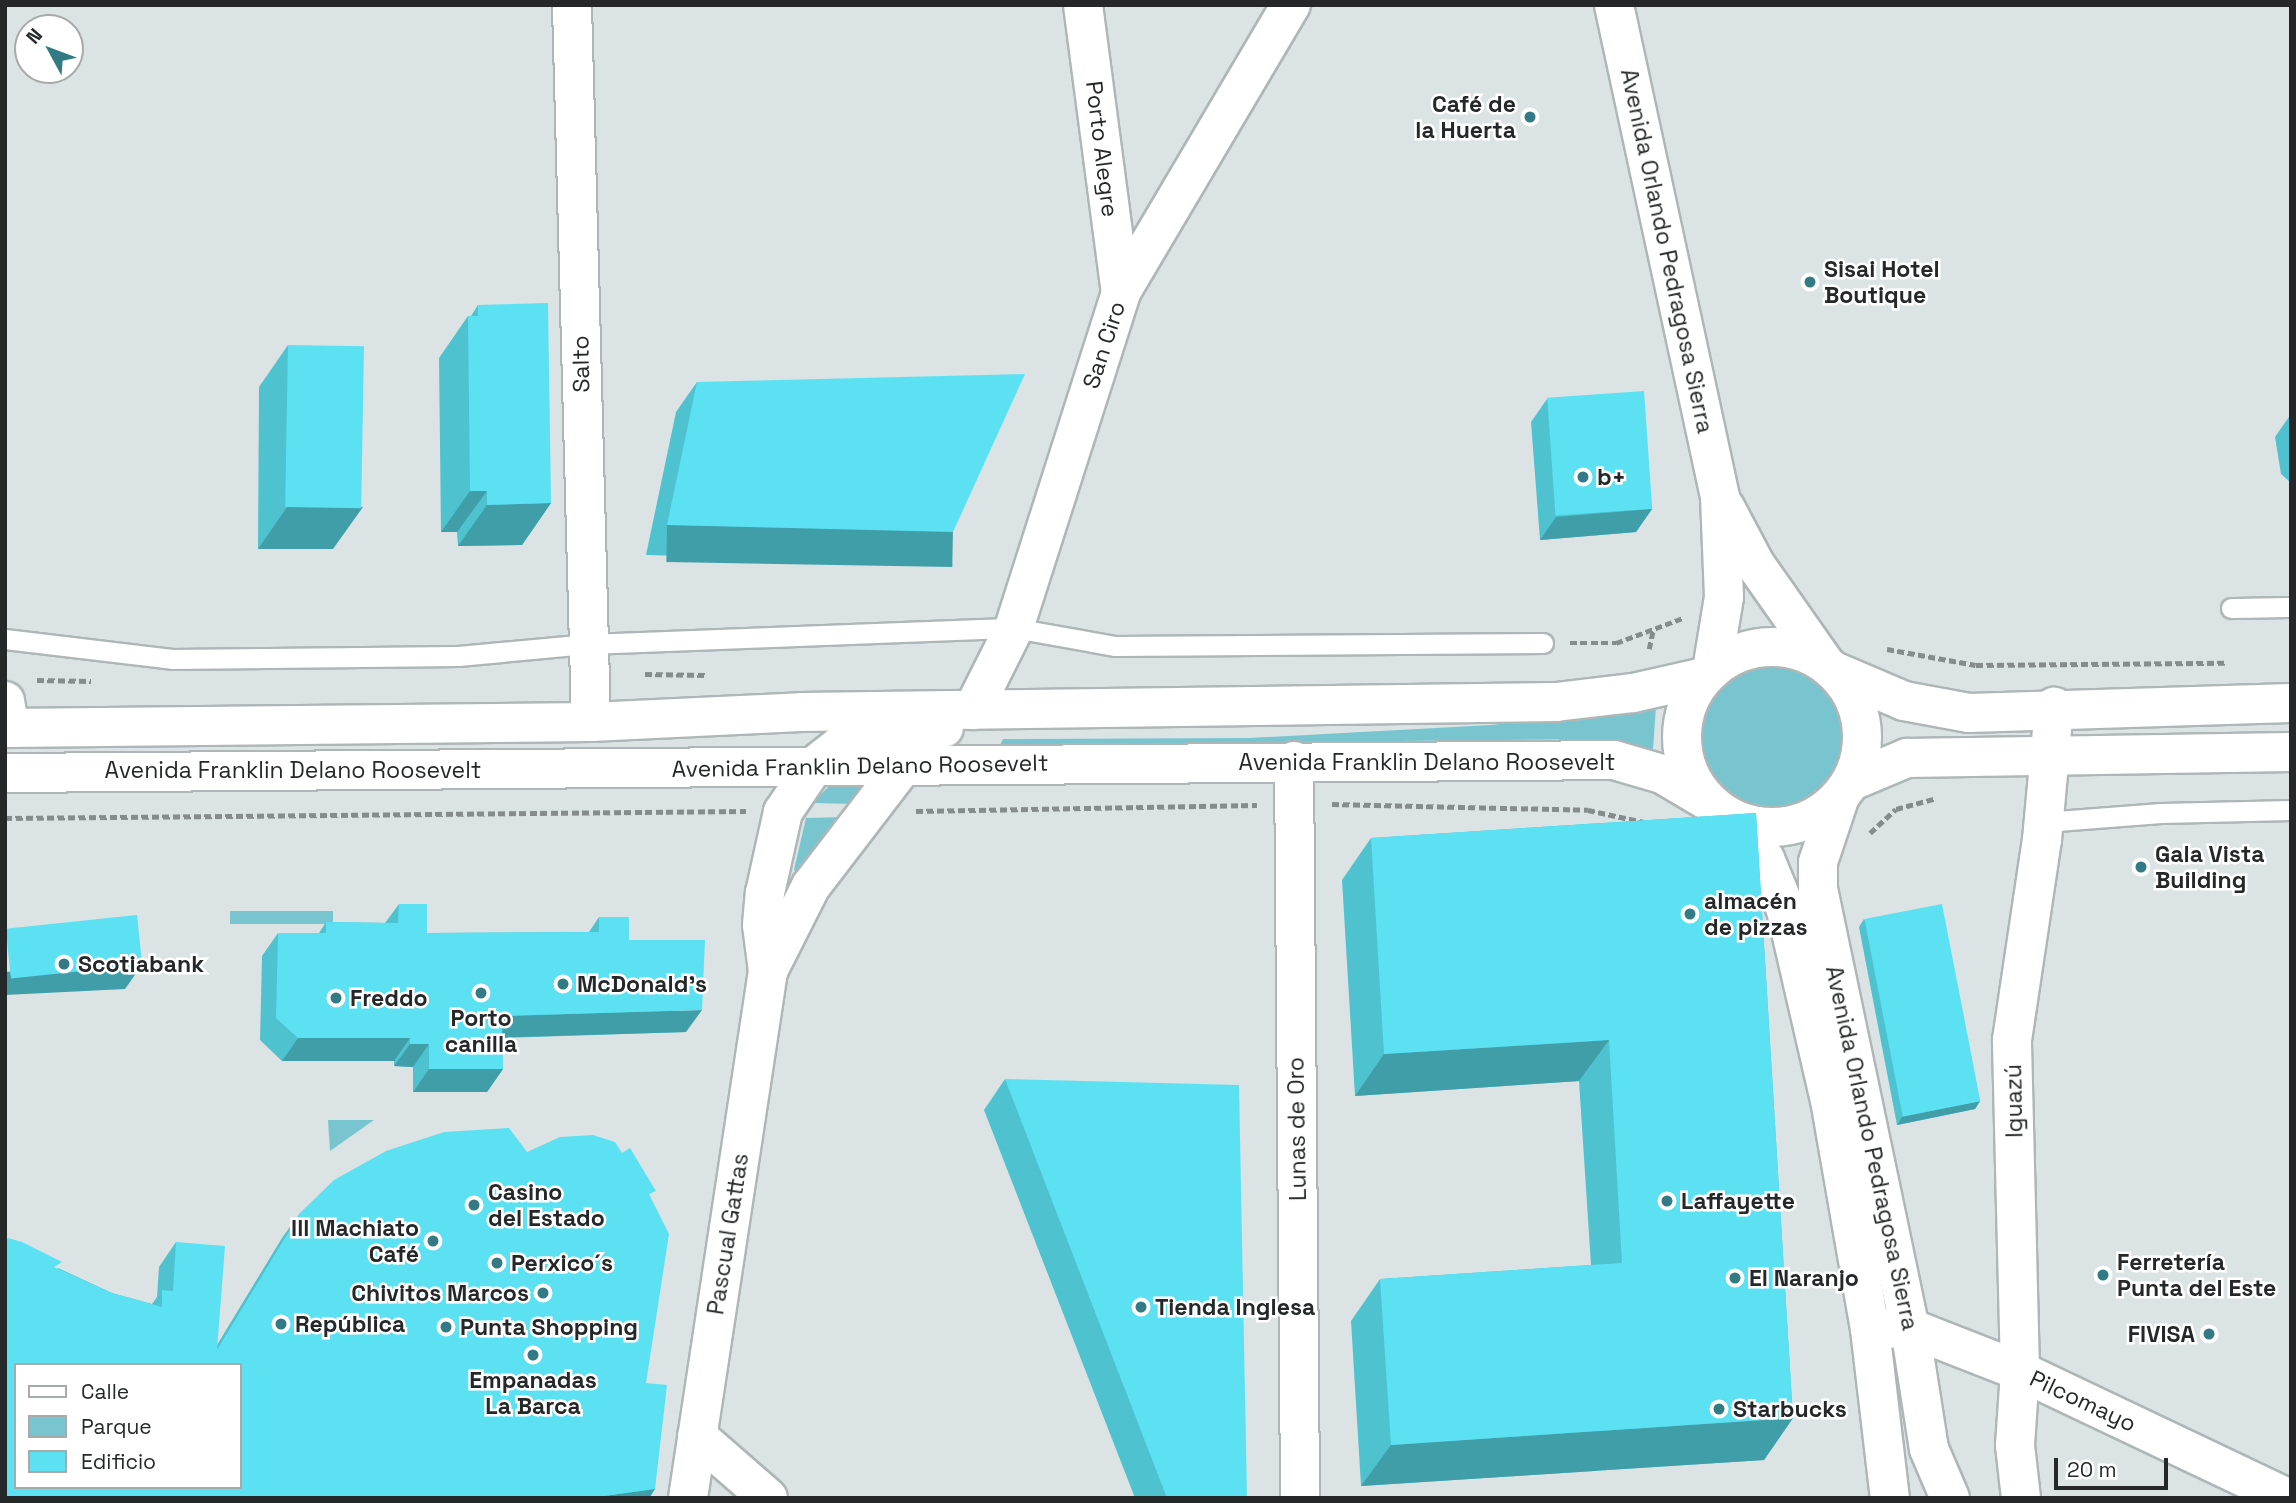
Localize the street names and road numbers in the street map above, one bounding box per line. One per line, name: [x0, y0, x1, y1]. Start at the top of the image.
street label: Avenida Orlando Pedragosa Sierra: [1615, 66, 1719, 436]
street label: Porto Alegre: [1080, 79, 1124, 219]
street label: San Ciro: [1077, 298, 1131, 392]
street label: Salto: [567, 335, 595, 393]
street label: Avenida Franklin Delano Roosevelt: [1239, 748, 1615, 776]
street label: Avenida Franklin Delano Roosevelt: [671, 749, 1049, 783]
street label: Avenida Franklin Delano Roosevelt: [105, 756, 481, 784]
street label: Avenida Orlando Pedragosa Sierra: [1820, 963, 1924, 1333]
street label: Lunas de Oro: [1282, 1057, 1312, 1201]
street label: Iguazú: [2000, 1064, 2028, 1138]
street label: Pascual Gattas: [702, 1151, 754, 1317]
street label: Pilcomayo: [2025, 1364, 2141, 1438]

